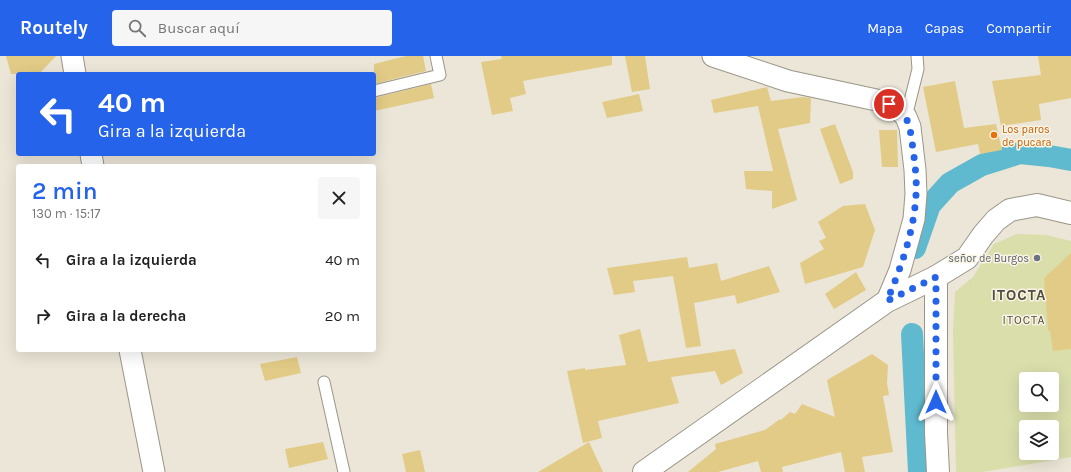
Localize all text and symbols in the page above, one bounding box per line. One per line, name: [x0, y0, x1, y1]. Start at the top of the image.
search box: [112, 10, 392, 46]
text: Routely: [20, 17, 88, 39]
icon: search: [126, 17, 148, 39]
text: Buscar aquí: [158, 19, 240, 37]
text: Mapa: [867, 20, 903, 37]
text: Capas: [925, 20, 964, 37]
text: Compartir: [986, 20, 1051, 37]
text: 40 m: [98, 86, 166, 119]
pin: [872, 87, 906, 121]
icon: left: [32, 88, 84, 140]
icon: arrive: [878, 93, 900, 115]
text: Gira a la izquierda: [98, 120, 246, 142]
place label: Los paros de pucara: [1002, 123, 1052, 149]
marker: Los paros de pucara: [989, 130, 999, 140]
text: 2 min: [32, 177, 98, 205]
button: close: [318, 177, 360, 219]
text: 130 m · 15:17: [32, 206, 100, 221]
icon: left: [32, 249, 54, 271]
text: Gira a la izquierda: [66, 251, 197, 269]
text: 40 m: [325, 251, 360, 269]
place label: señor de Burgos: [948, 252, 1029, 265]
marker: señor de Burgos: [1032, 253, 1042, 263]
district label: ITOCTA: [992, 286, 1046, 304]
icon: right: [32, 305, 54, 327]
text: Gira a la derecha: [66, 307, 186, 325]
text: 20 m: [325, 307, 360, 325]
district label: ITOCTA: [1003, 313, 1045, 327]
map controls: [1019, 372, 1059, 460]
button: search: [1019, 372, 1059, 412]
position arrow: [915, 381, 957, 423]
button: layers: [1019, 420, 1059, 460]

